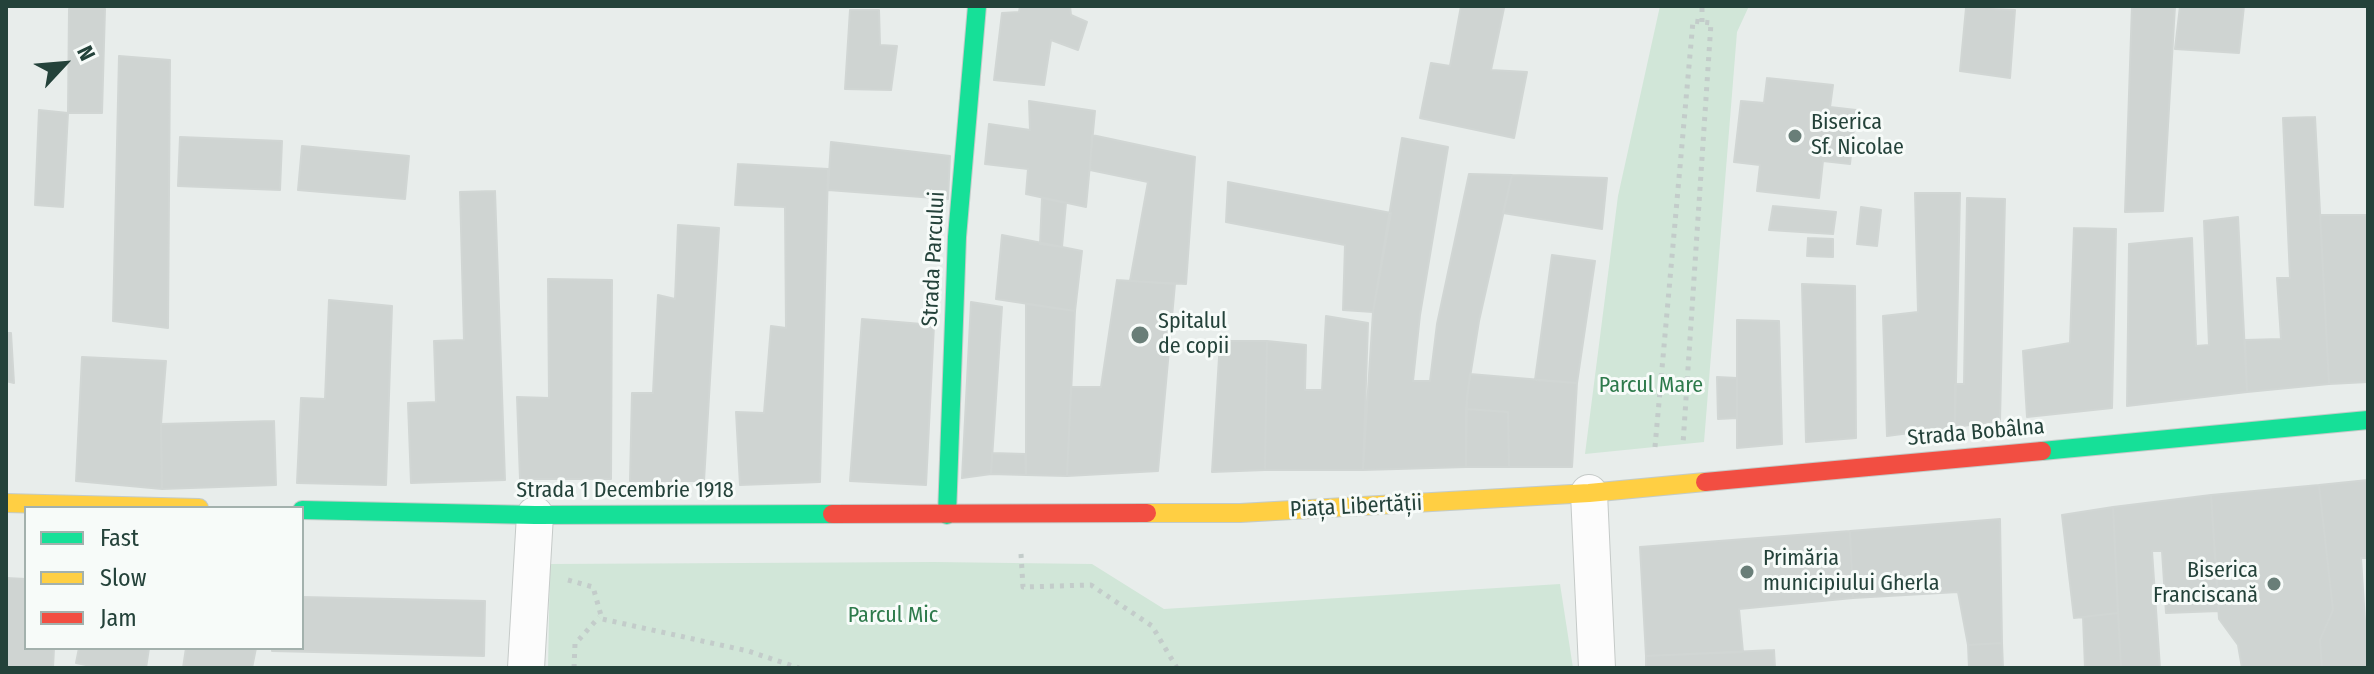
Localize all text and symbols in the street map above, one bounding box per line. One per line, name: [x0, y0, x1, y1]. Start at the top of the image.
north arrow: [24, 24, 104, 104]
text: N: [71, 41, 101, 65]
place label: Biserica Sf. Nicolae: [1811, 110, 1904, 162]
marker: Biserica Sf. Nicolae: [1786, 127, 1804, 145]
street label: Strada Parcului: [917, 191, 951, 327]
place label: Spitalul de copii: [1158, 309, 1229, 360]
marker: Spitalul de copii: [1129, 324, 1151, 346]
park label: Parcul Mare: [1599, 373, 1703, 399]
street label: Strada Bobâlna: [1906, 414, 2046, 452]
street label: Strada 1 Decembrie 1918: [516, 478, 734, 504]
street label: Piața Libertății: [1289, 490, 1423, 524]
legend: [24, 506, 304, 650]
text: Fast: [100, 524, 139, 552]
place label: Primăria municipiului Gherla: [1763, 546, 1940, 598]
place label: Biserica Franciscană: [2153, 558, 2258, 610]
marker: Primăria municipiului Gherla: [1738, 563, 1756, 581]
text: Slow: [100, 564, 146, 592]
marker: Biserica Franciscană: [2265, 575, 2283, 593]
park label: Parcul Mic: [848, 603, 938, 629]
text: Jam: [100, 604, 137, 632]

